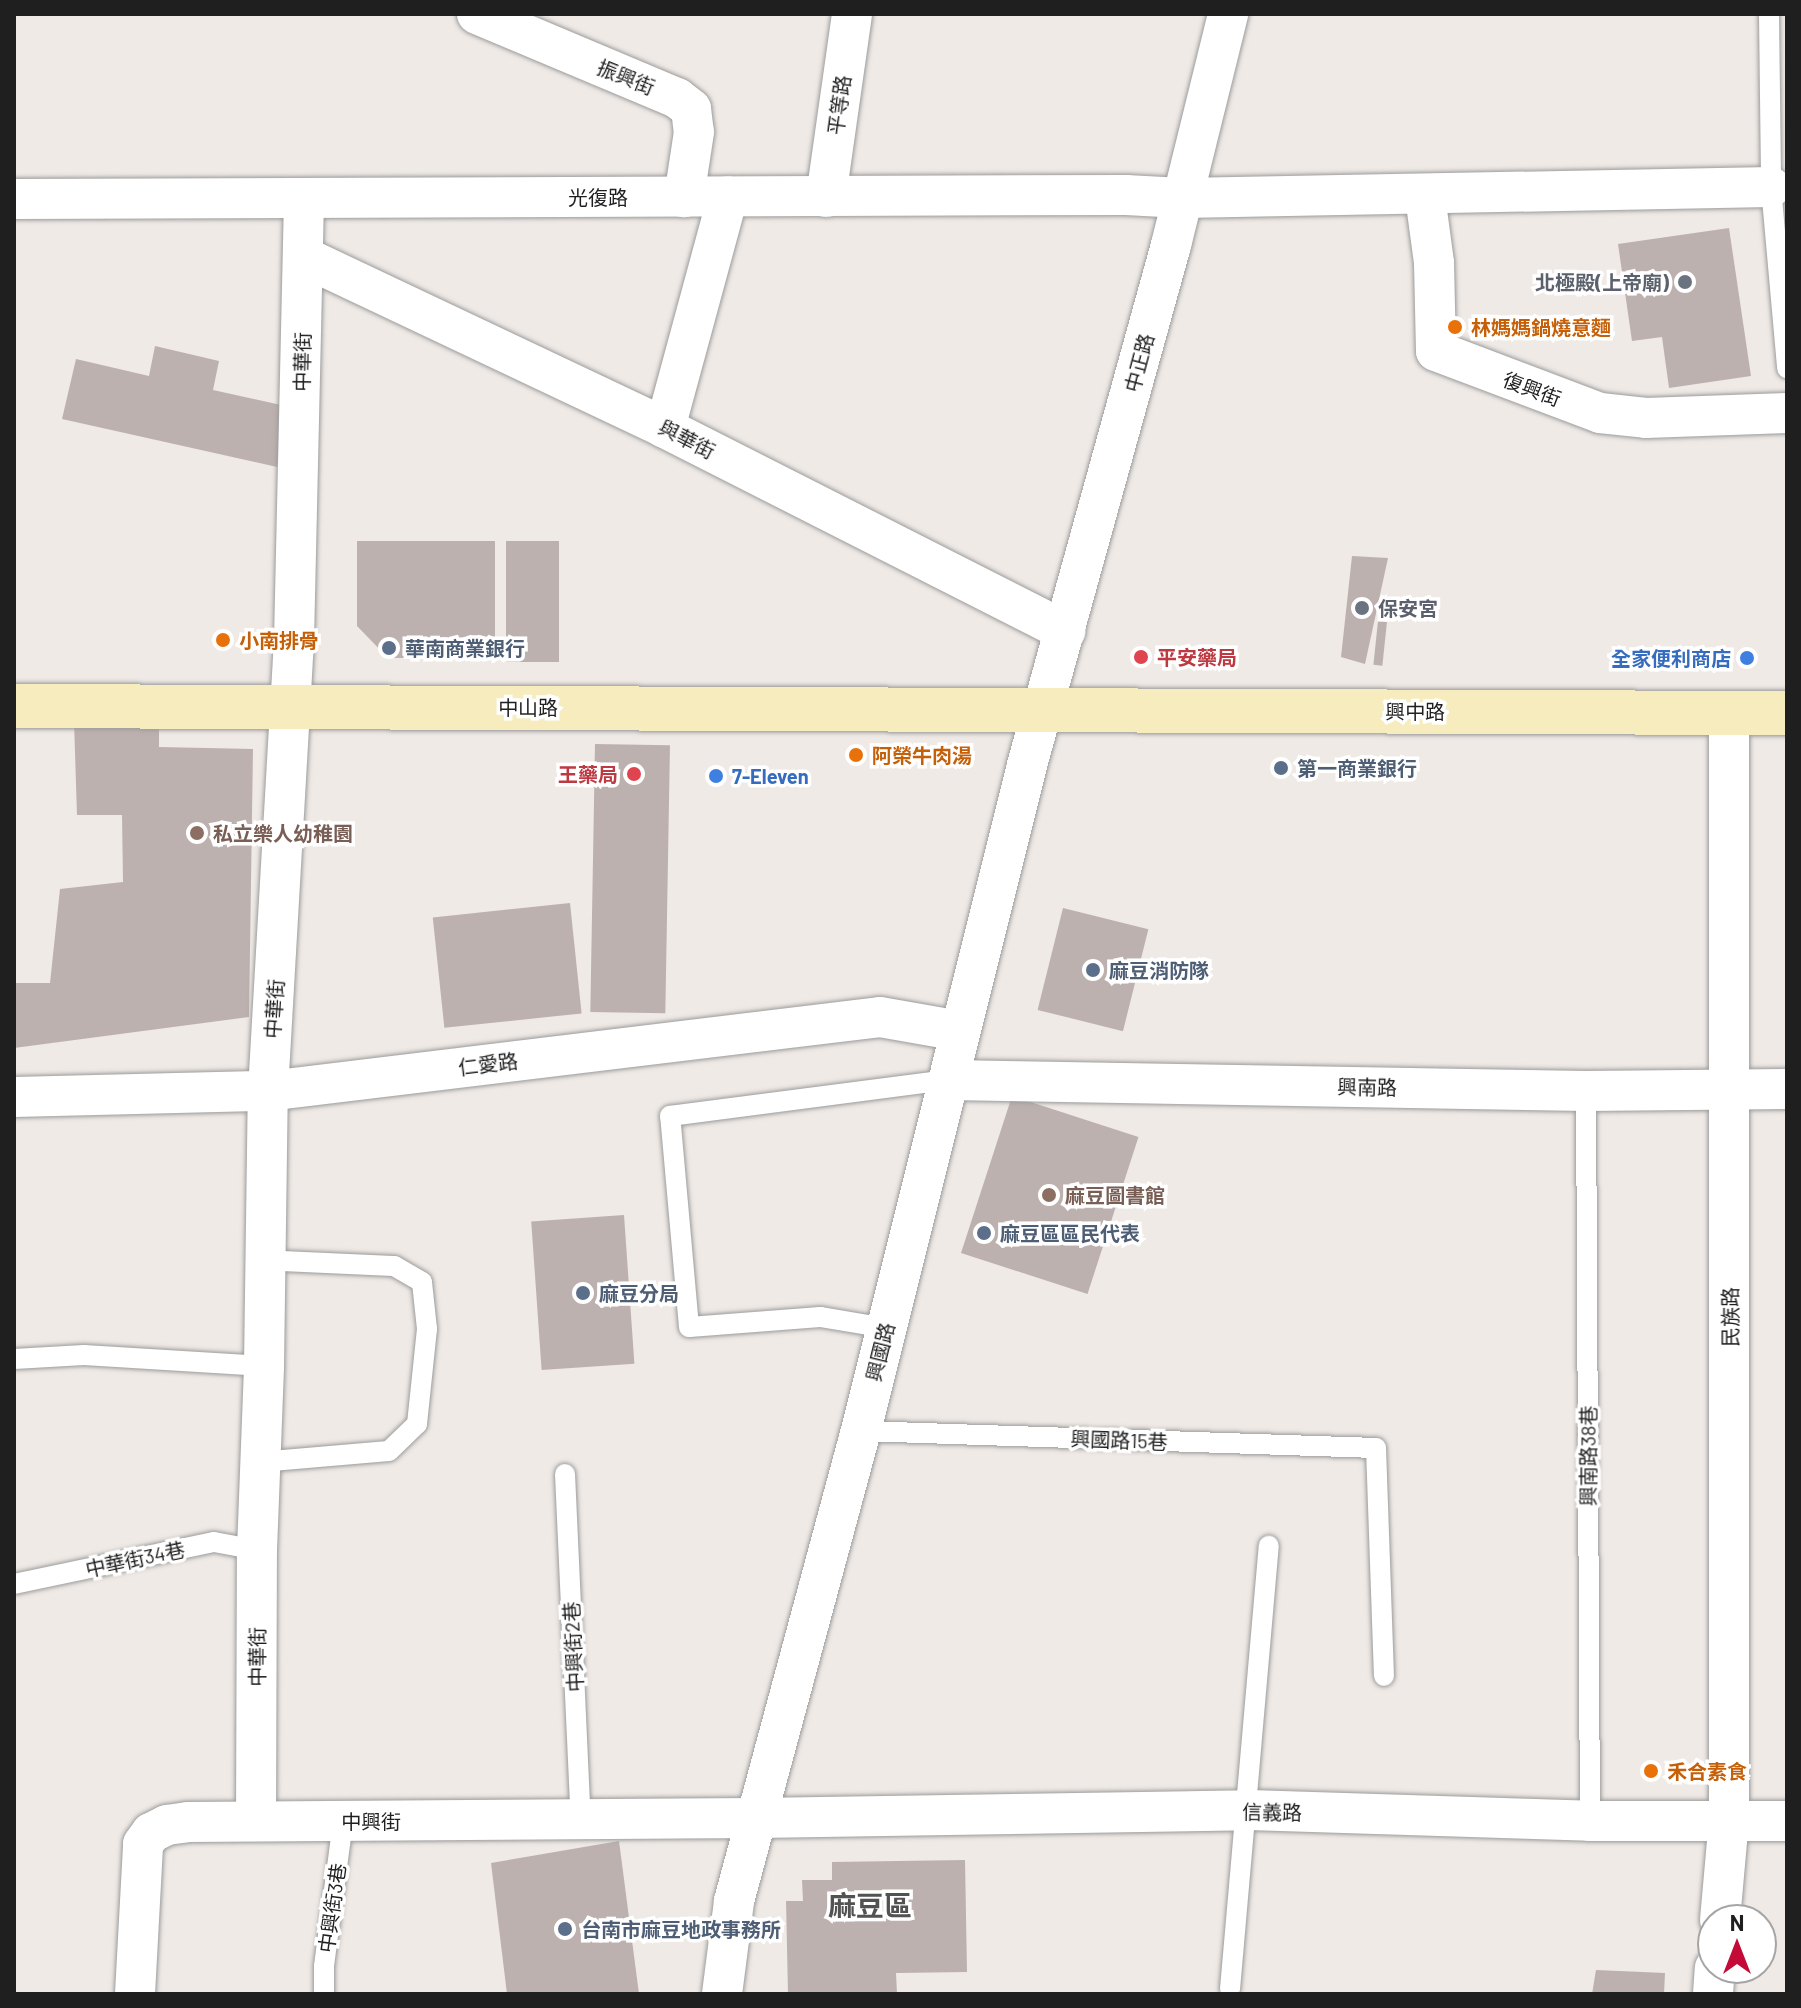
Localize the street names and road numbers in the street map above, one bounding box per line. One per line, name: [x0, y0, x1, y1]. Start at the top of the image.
street label: 振興街: [594, 55, 658, 99]
street label: 平等路: [823, 74, 855, 136]
street label: 光復路: [568, 185, 628, 209]
street label: 中正路: [1120, 331, 1158, 395]
street label: 中華街: [289, 332, 315, 392]
street label: 復興街: [1500, 367, 1564, 411]
street label: 與華街: [655, 415, 719, 463]
street label: 中山路: [498, 695, 558, 719]
street label: 興中路: [1385, 699, 1445, 723]
street label: 中華街: [260, 978, 288, 1040]
street label: 仁愛路: [457, 1048, 519, 1080]
street label: 興南路: [1337, 1074, 1397, 1100]
street label: 民族路: [1718, 1287, 1742, 1347]
street label: 興國路: [861, 1320, 899, 1384]
street label: 興南路38巷: [1576, 1406, 1600, 1506]
street label: 興國路15巷: [1070, 1426, 1168, 1454]
street label: 中華街34巷: [83, 1537, 187, 1581]
street label: 中興街2巷: [559, 1601, 587, 1693]
street label: 中華街: [245, 1627, 269, 1687]
street label: 信義路: [1242, 1799, 1302, 1825]
street label: 中興街: [341, 1809, 401, 1833]
street label: 中興街3巷: [314, 1862, 350, 1954]

